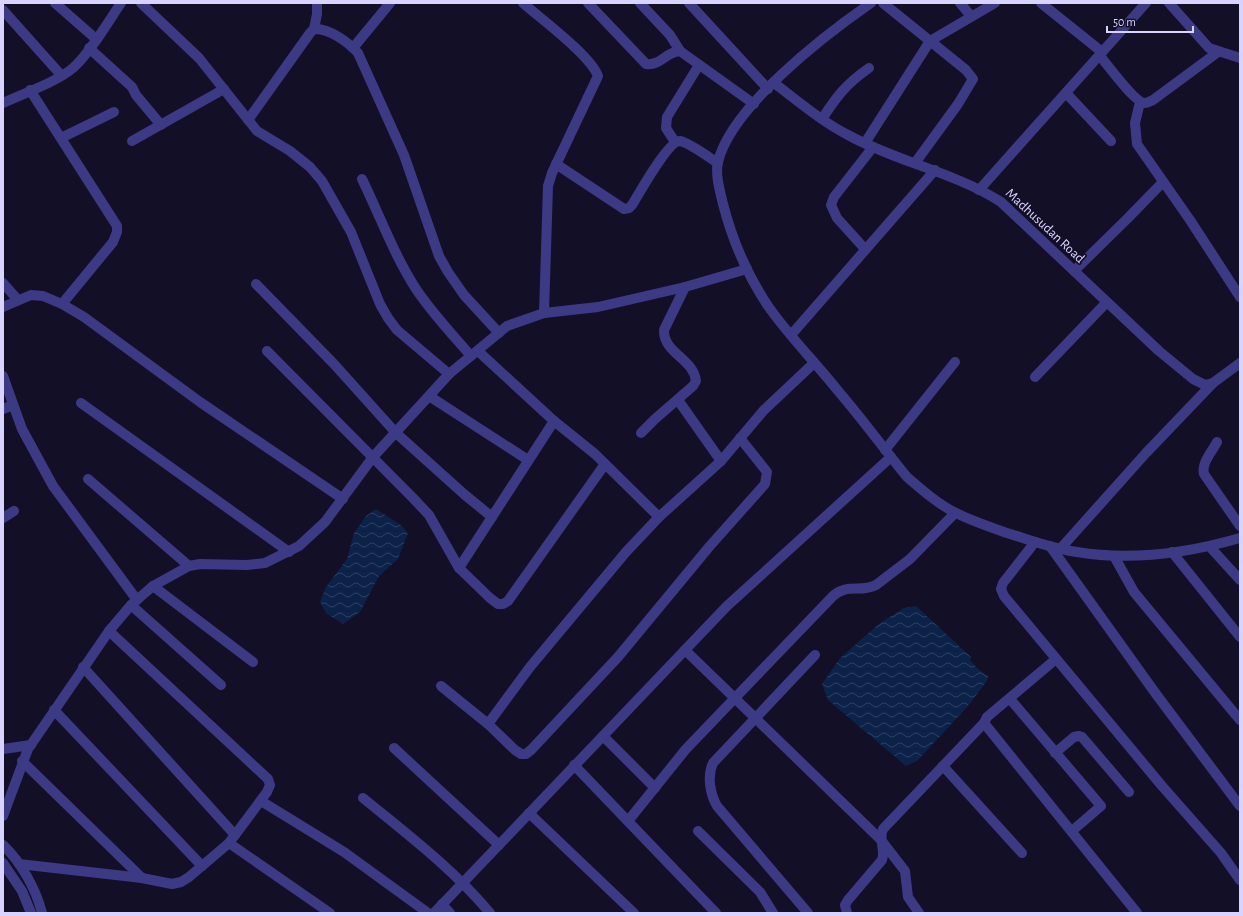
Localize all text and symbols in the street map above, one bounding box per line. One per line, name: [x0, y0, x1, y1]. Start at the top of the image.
scale bar: [1107, 8, 1193, 34]
text: 50 m: [1113, 16, 1136, 28]
street label: Madhusudan Road: [1003, 186, 1087, 266]

